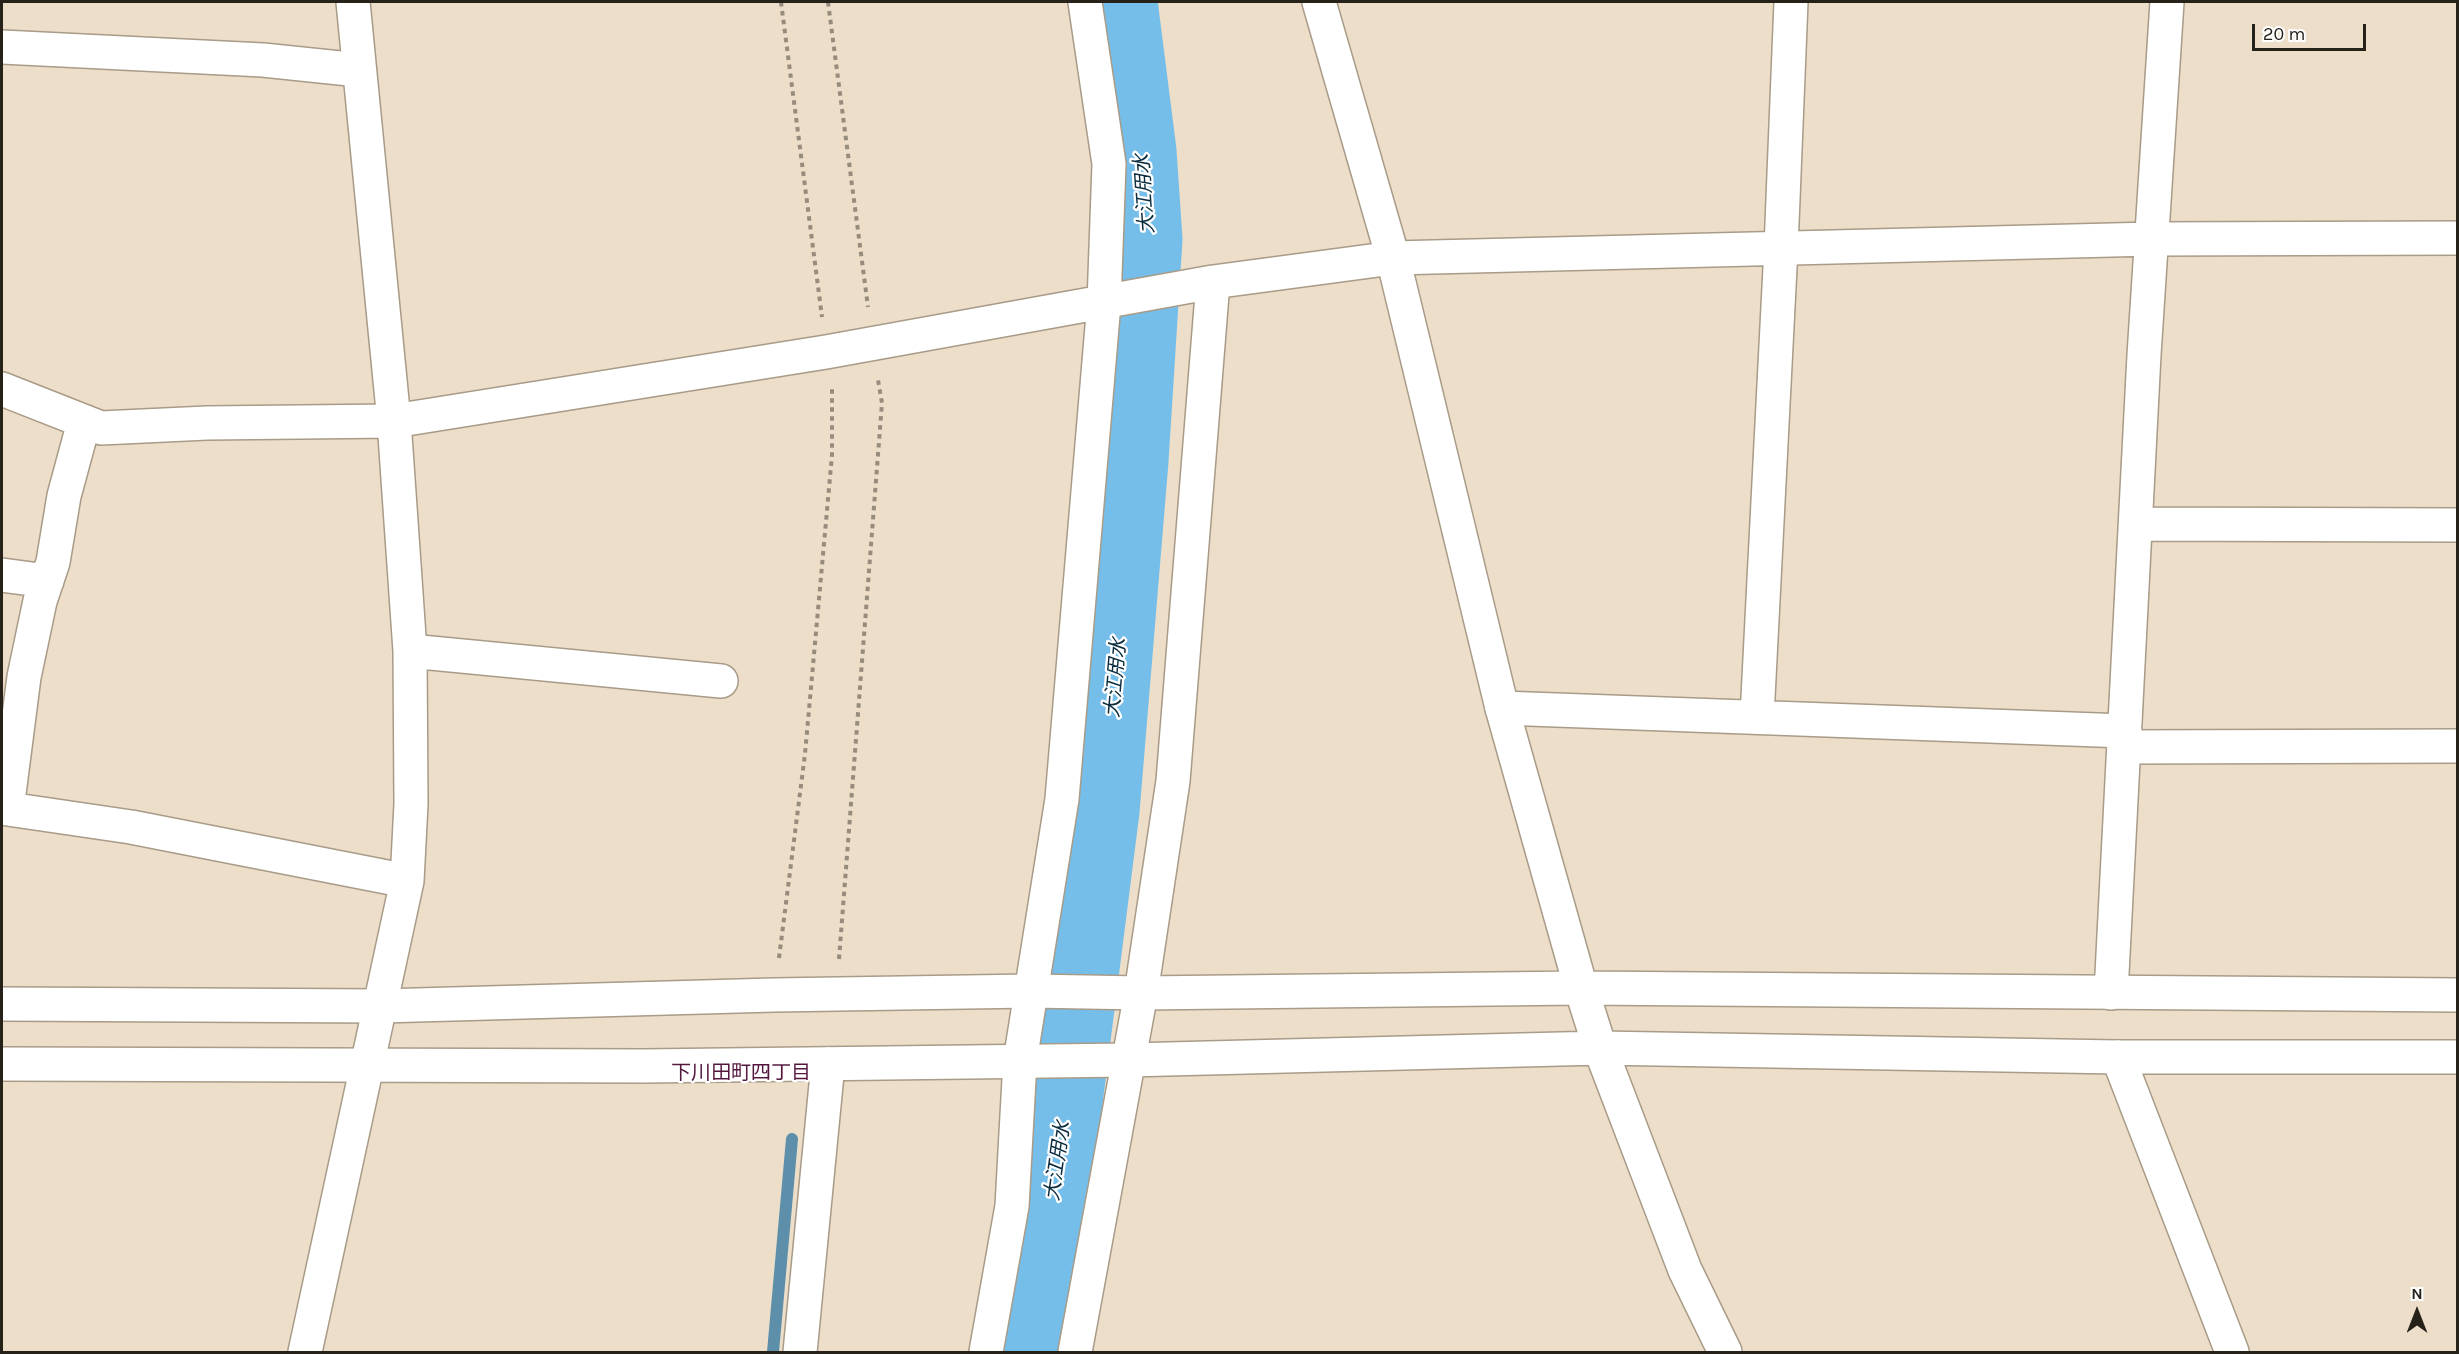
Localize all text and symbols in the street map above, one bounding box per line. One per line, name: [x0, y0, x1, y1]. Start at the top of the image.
scale bar: [2255, 12, 2369, 50]
text: 20 m: [2263, 23, 2305, 45]
water label: 大江用水: [1130, 153, 1160, 235]
water label: 大江用水: [1101, 637, 1131, 719]
district label: 下川田町四丁目: [671, 1061, 811, 1085]
water label: 大江用水: [1041, 1120, 1075, 1202]
north arrow: [2387, 1282, 2447, 1342]
text: N: [2411, 1284, 2423, 1303]

